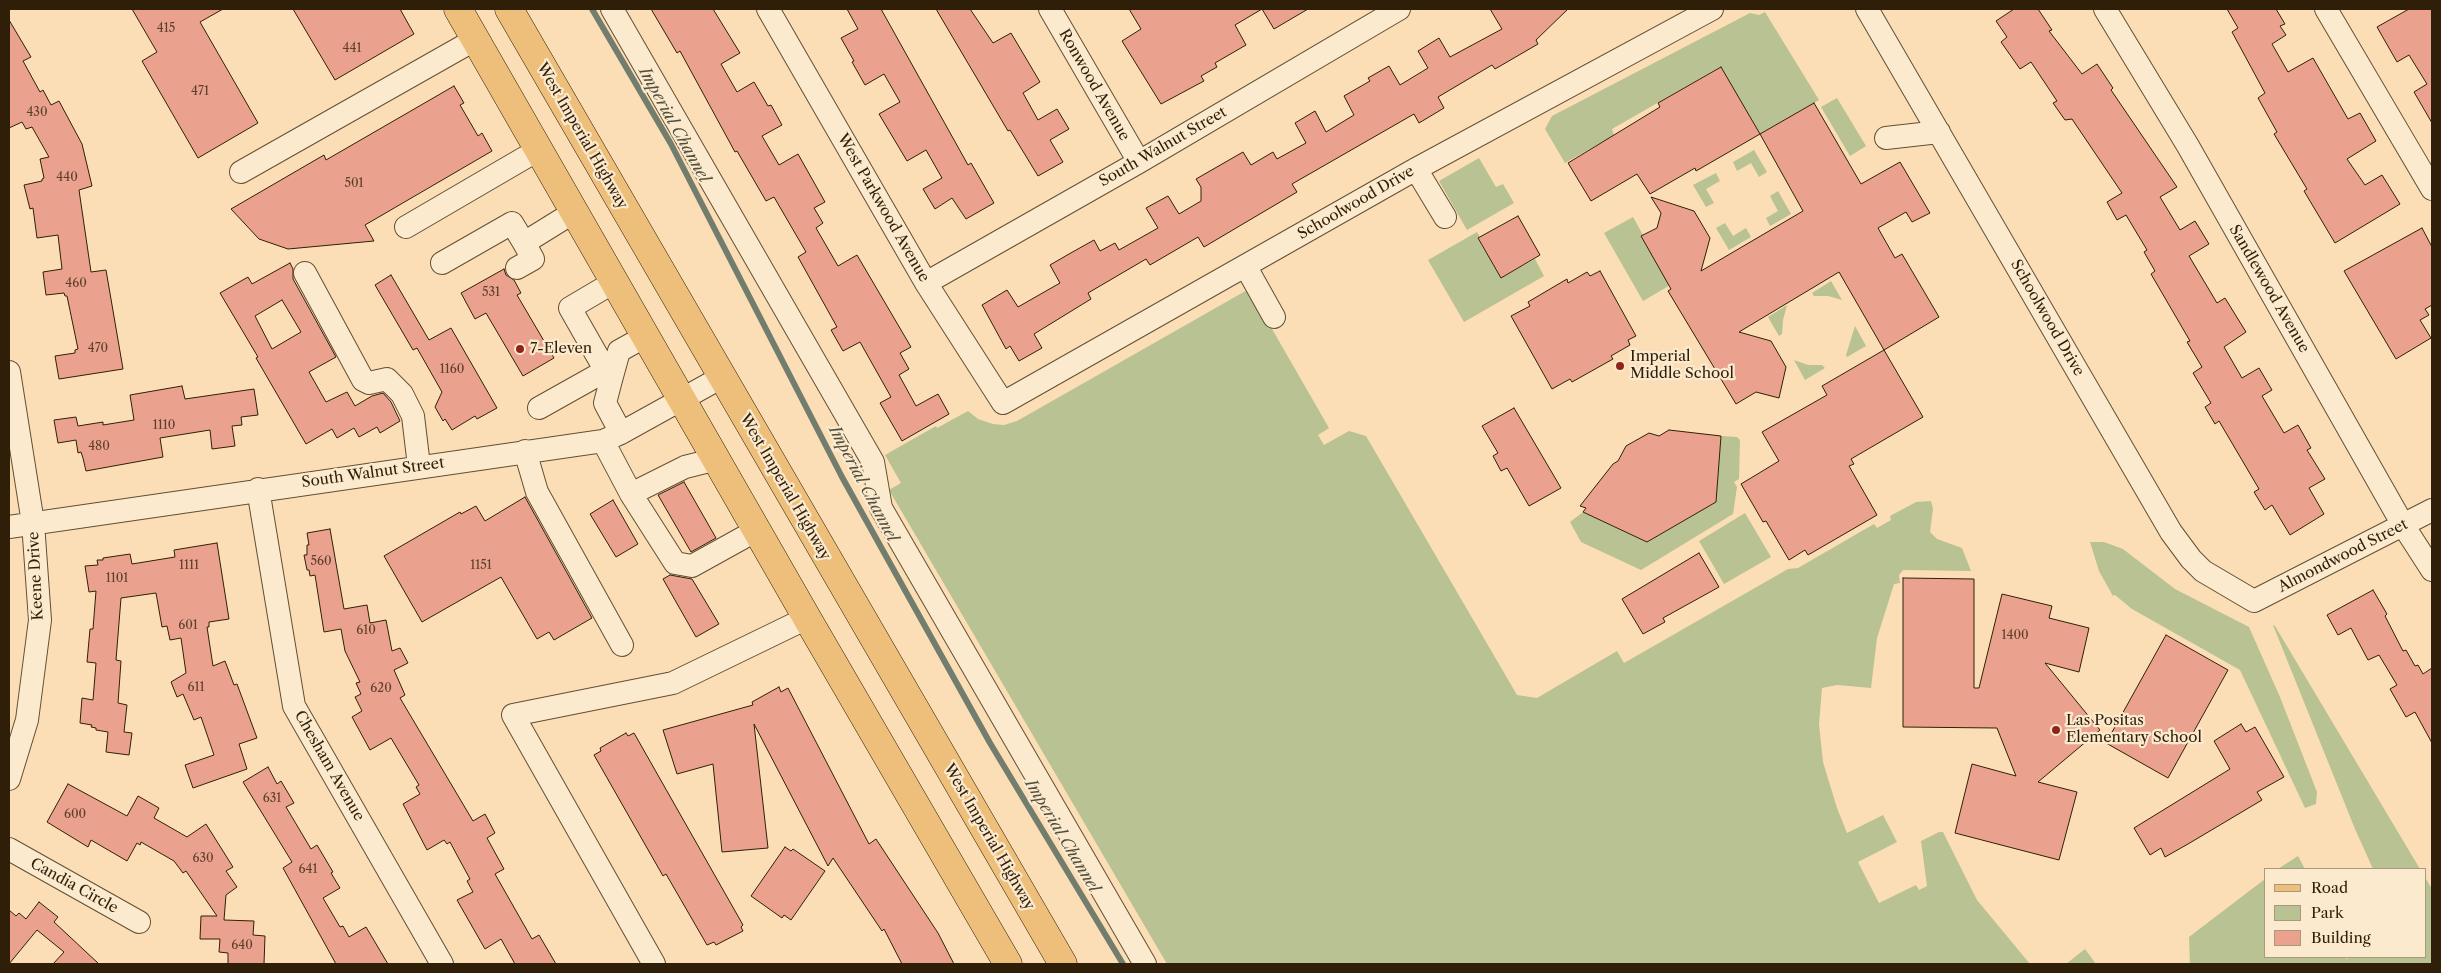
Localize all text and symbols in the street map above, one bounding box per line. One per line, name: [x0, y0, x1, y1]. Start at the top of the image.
house number: 415: [157, 22, 175, 36]
street label: Ronwood Avenue: [1055, 26, 1133, 144]
house number: 441: [343, 42, 361, 56]
street label: West Imperial Highway: [533, 60, 631, 212]
water label: Imperial Channel: [634, 64, 714, 186]
house number: 471: [191, 85, 209, 99]
street label: South Walnut Street: [1096, 103, 1230, 191]
house number: 430: [26, 106, 48, 120]
street label: West Parkwood Avenue: [833, 131, 933, 285]
street label: Schoolwood Drive: [1295, 162, 1417, 244]
house number: 440: [56, 171, 78, 185]
house number: 501: [344, 177, 364, 191]
street label: Sandlewood Avenue: [2225, 222, 2313, 356]
street label: Schoolwood Drive: [2006, 257, 2088, 379]
house number: 460: [65, 277, 87, 291]
house number: 531: [482, 286, 500, 300]
place label: 7-Eleven: [530, 340, 592, 358]
house number: 470: [88, 342, 108, 356]
marker: 7-Eleven: [514, 343, 526, 355]
place label: Imperial Middle School: [1630, 348, 1734, 383]
marker: Imperial Middle School: [1614, 360, 1626, 372]
house number: 1160: [440, 363, 464, 377]
street label: West Imperial Highway: [736, 411, 834, 563]
house number: 1110: [153, 419, 175, 433]
water label: Imperial Channel: [824, 423, 902, 545]
house number: 480: [88, 440, 110, 454]
street label: South Walnut Street: [300, 454, 446, 492]
street label: Almondwood Street: [2275, 515, 2411, 597]
street label: Keene Drive: [25, 531, 47, 621]
house number: 560: [310, 555, 332, 569]
house number: 1111: [179, 559, 199, 573]
house number: 1151: [470, 559, 492, 573]
house number: 1101: [106, 572, 128, 586]
house number: 601: [178, 619, 198, 633]
house number: 610: [356, 624, 376, 638]
house number: 1400: [2001, 629, 2029, 643]
house number: 611: [187, 681, 205, 695]
house number: 620: [370, 682, 392, 696]
street label: Chesham Avenue: [290, 708, 368, 824]
place label: Las Positas Elementary School: [2066, 712, 2202, 747]
marker: Las Positas Elementary School: [2050, 724, 2062, 736]
street label: West Imperial Highway: [940, 761, 1038, 913]
water label: Imperial Channel: [1021, 776, 1103, 896]
house number: 631: [263, 792, 281, 806]
house number: 600: [64, 808, 86, 822]
house number: 630: [192, 852, 214, 866]
street label: Candia Circle: [27, 855, 121, 917]
house number: 641: [298, 863, 318, 877]
legend: [2264, 868, 2426, 958]
text: Road: [2311, 878, 2348, 897]
text: Park: [2311, 903, 2344, 922]
text: Building: [2311, 928, 2371, 947]
house number: 640: [231, 939, 253, 953]

